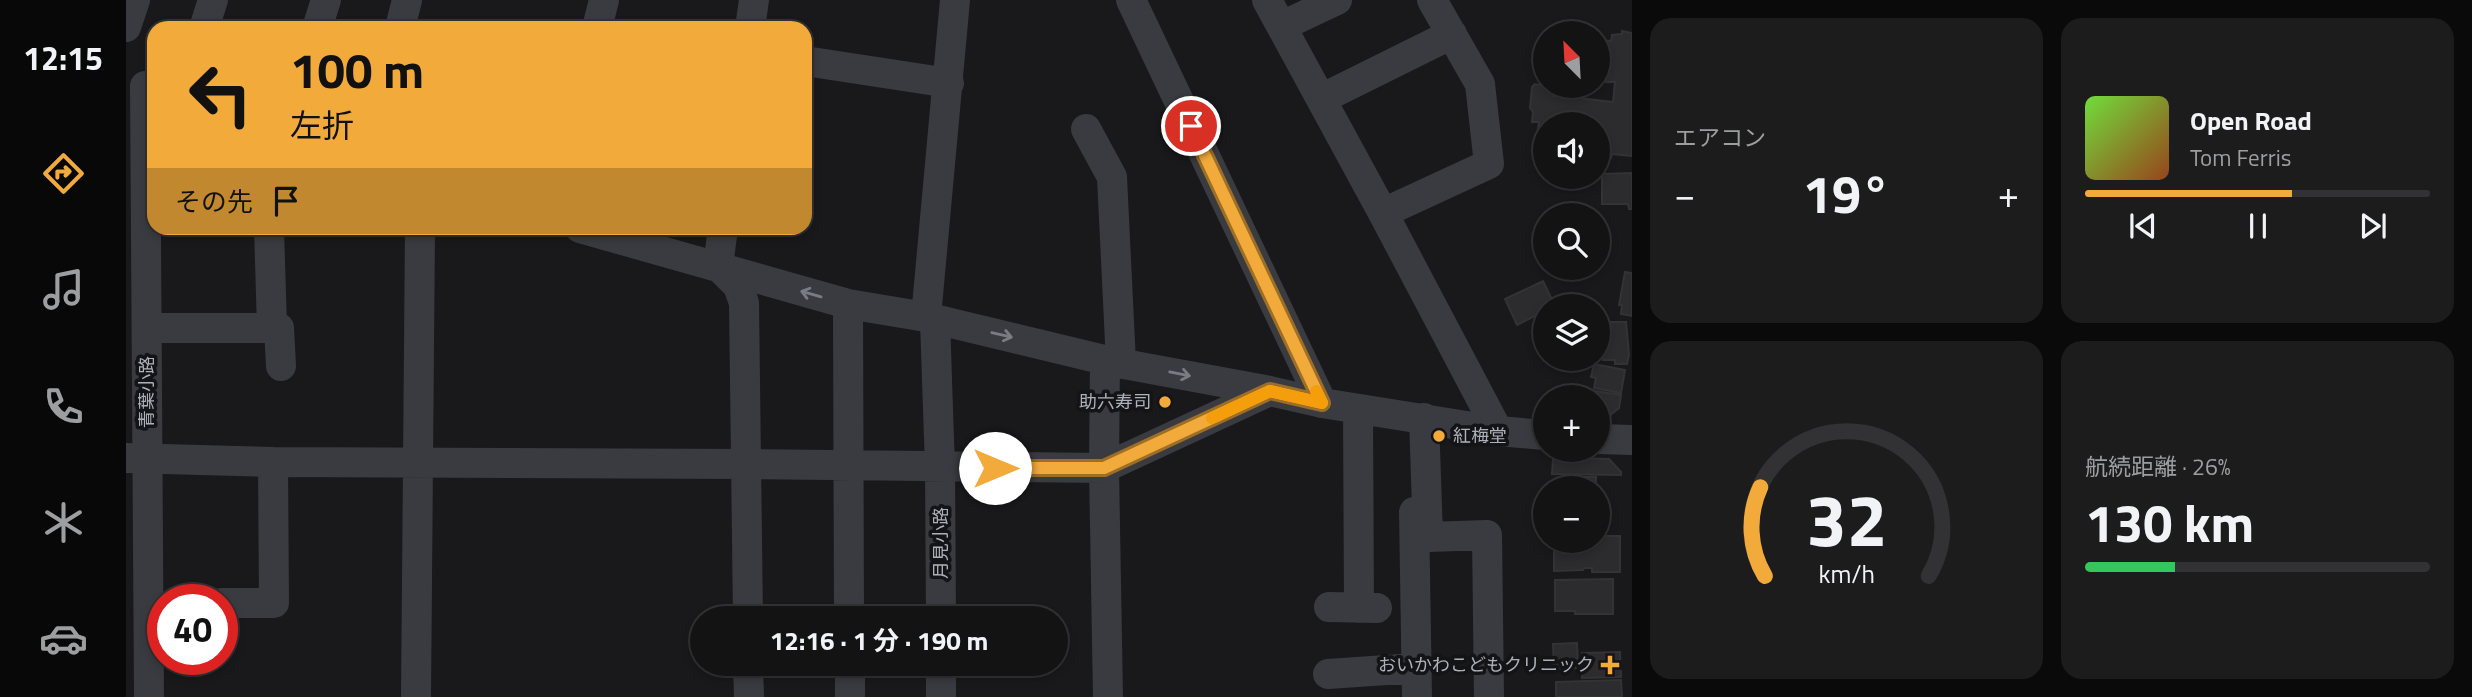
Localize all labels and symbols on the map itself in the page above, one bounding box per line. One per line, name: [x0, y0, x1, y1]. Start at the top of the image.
north arrow: [1533, 21, 1610, 98]
pin: [1161, 96, 1221, 156]
one-way arrow: [801, 286, 823, 299]
one-way arrow: [990, 329, 1013, 343]
street label: 青葉小路: [133, 356, 160, 428]
one-way arrow: [1168, 368, 1191, 382]
place label: 助六寿司: [1079, 388, 1151, 415]
marker: 助六寿司: [1157, 394, 1173, 410]
place label: 紅梅堂: [1453, 422, 1507, 449]
marker: 紅梅堂: [1431, 428, 1447, 444]
position arrow: [958, 431, 1032, 505]
street label: 月見小路: [927, 507, 954, 579]
speed limit sign: 40: [147, 584, 238, 675]
place label: おいかわこどもクリニック: [1378, 651, 1594, 678]
marker: おいかわこどもクリニック: [1600, 655, 1620, 675]

